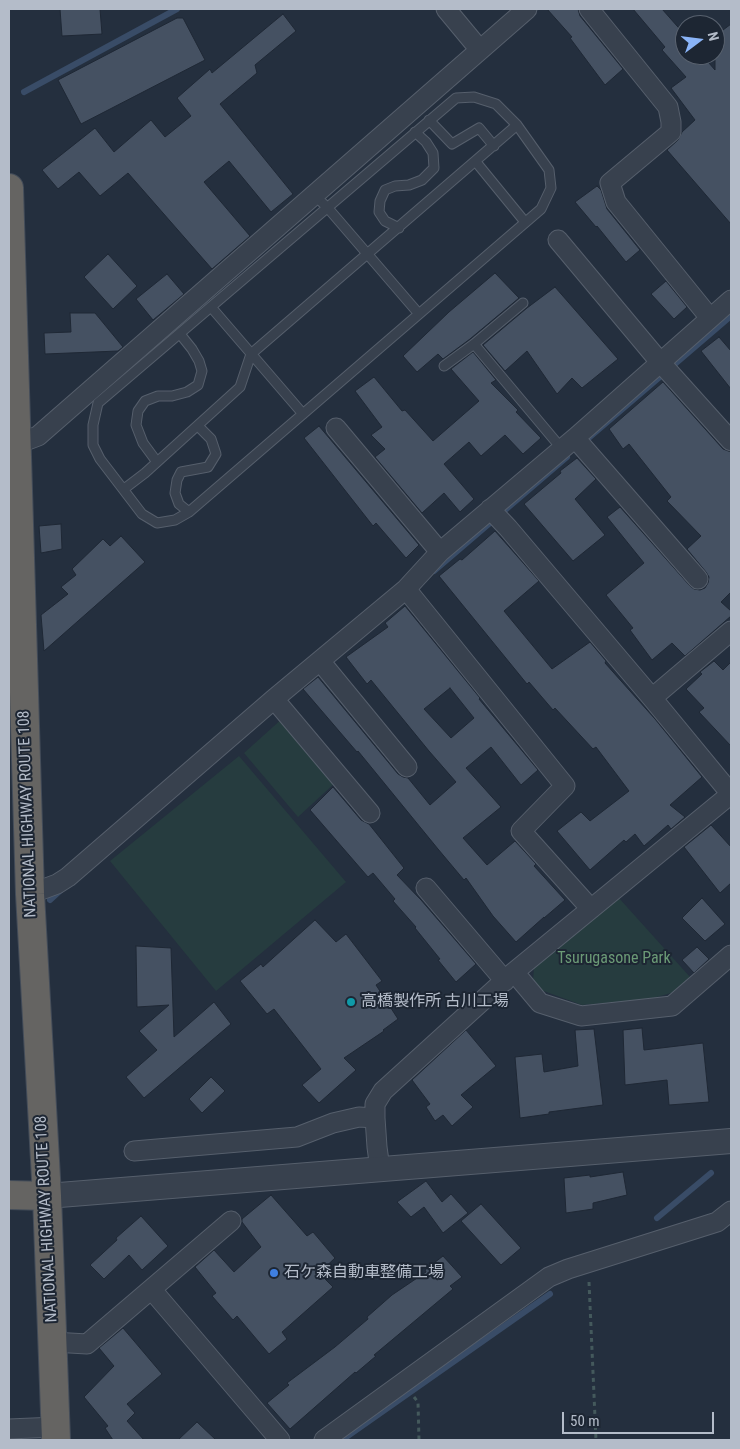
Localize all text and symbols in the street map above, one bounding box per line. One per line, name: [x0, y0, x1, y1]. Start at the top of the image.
north arrow: [675, 15, 725, 65]
text: N: [705, 30, 722, 43]
street label: NATIONAL HIGHWAY ROUTE 108: [15, 710, 41, 918]
park label: Tsurugasone Park: [557, 949, 671, 969]
place label: 高橋製作所 古川工場: [361, 992, 509, 1012]
marker: 高橋製作所 古川工場: [345, 996, 357, 1008]
street label: NATIONAL HIGHWAY ROUTE 108: [32, 1115, 62, 1323]
place label: 石ケ森自動車整備工場: [284, 1263, 444, 1283]
marker: 石ケ森自動車整備工場: [268, 1267, 280, 1279]
scale bar: [565, 1402, 718, 1434]
text: 50 m: [570, 1412, 600, 1430]

